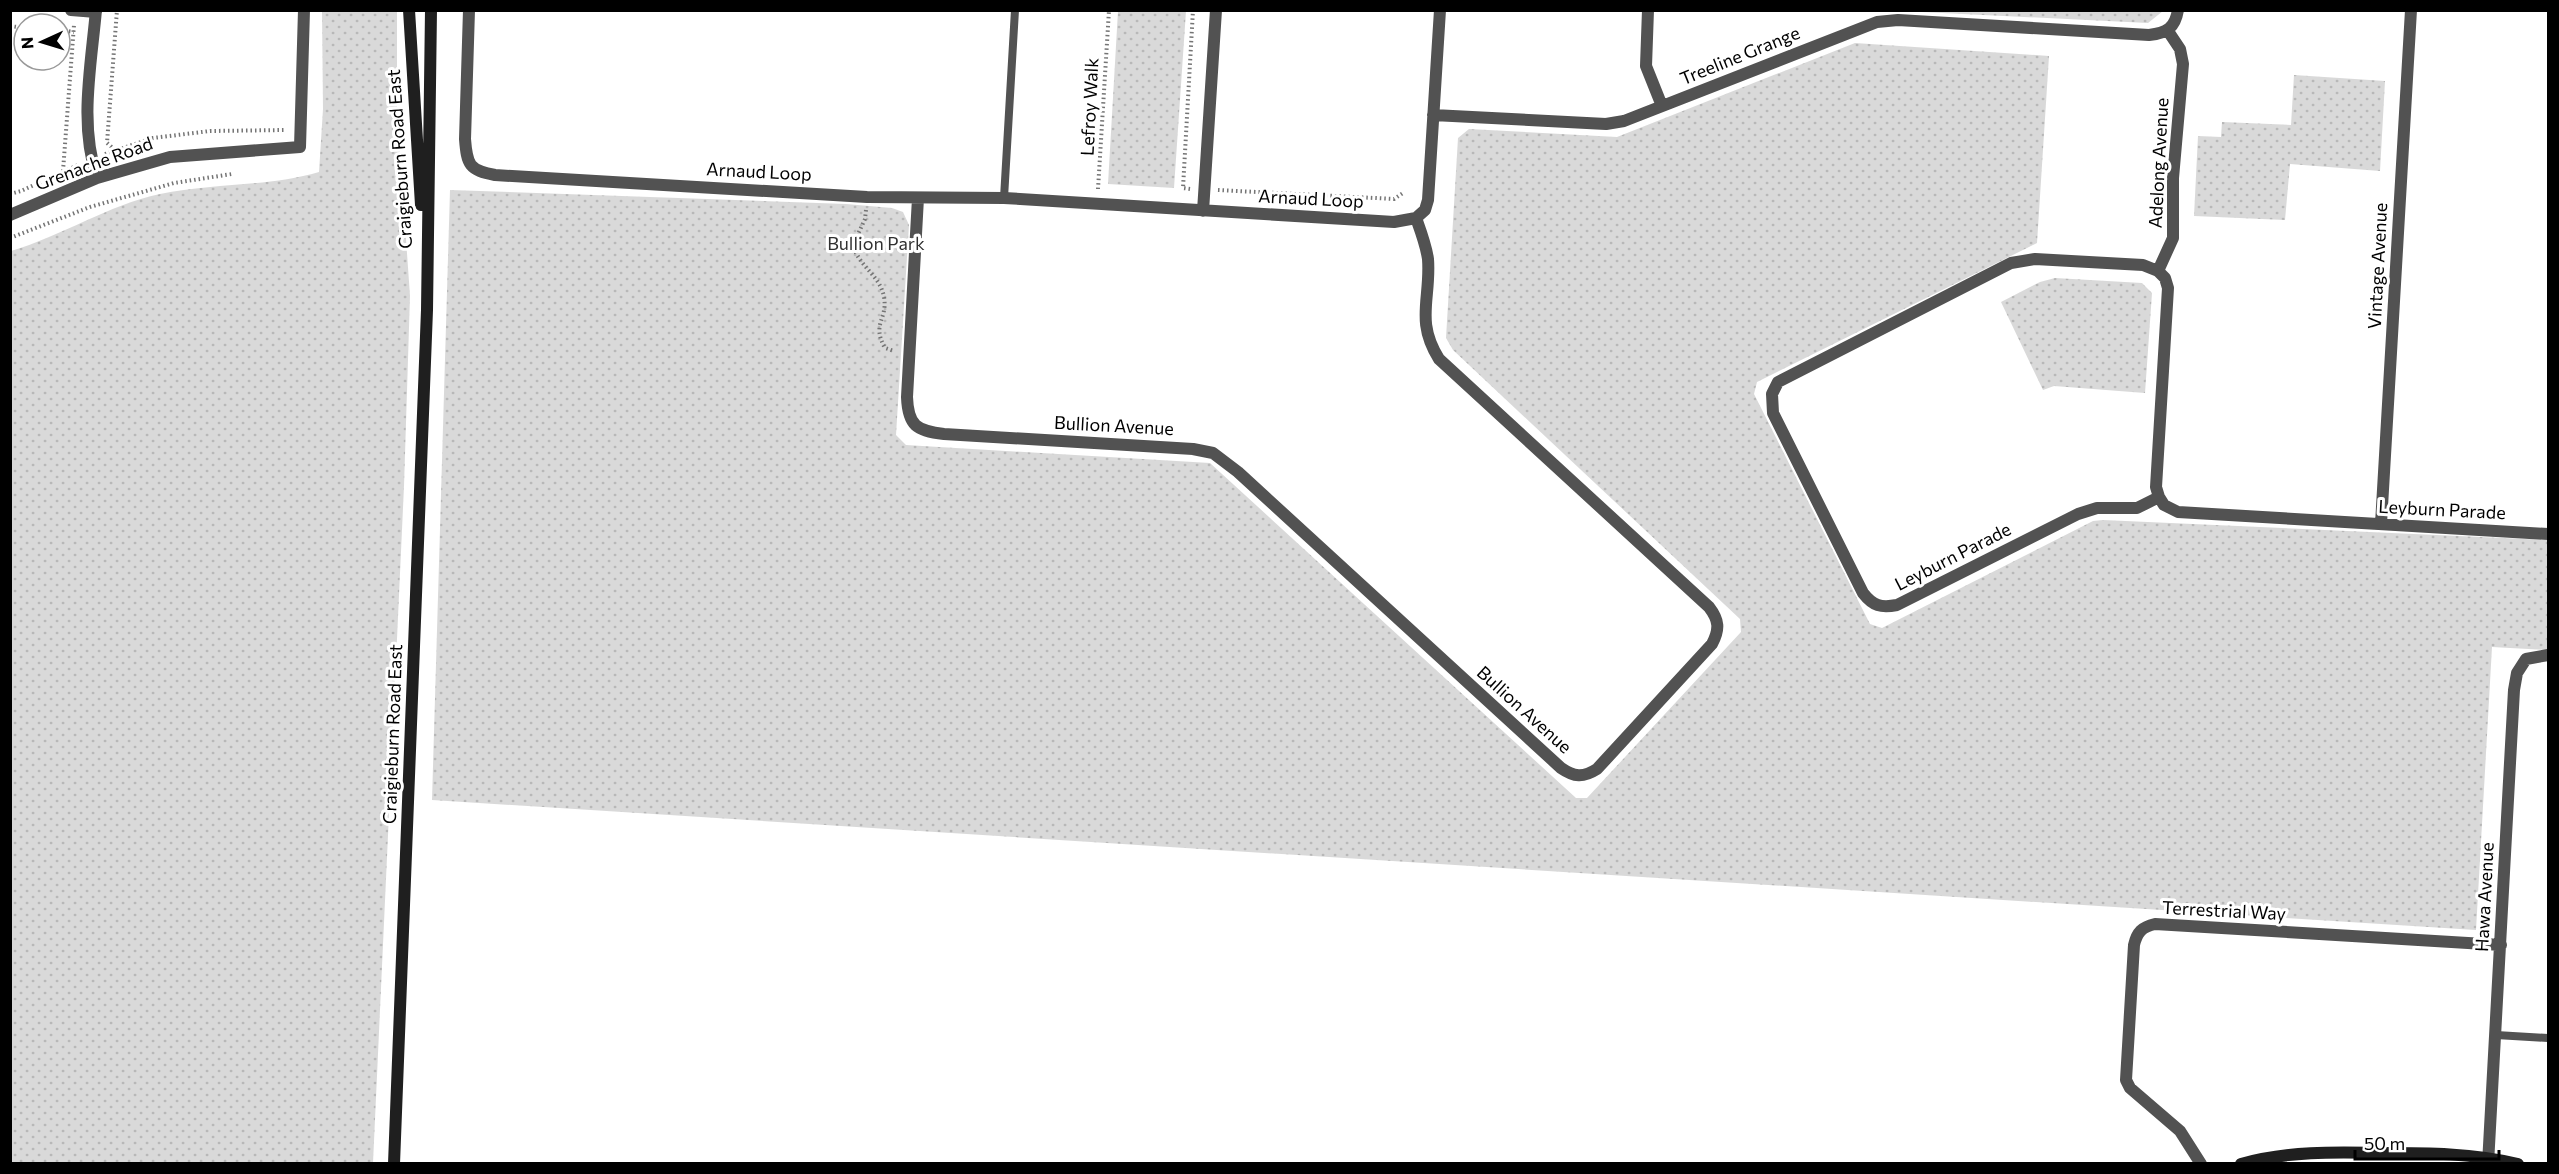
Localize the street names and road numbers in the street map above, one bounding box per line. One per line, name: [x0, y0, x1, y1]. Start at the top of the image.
street label: Treeline Grange: [1676, 21, 1803, 89]
street label: Lefroy Walk: [1075, 57, 1103, 156]
street label: Craigieburn Road East: [382, 69, 416, 250]
street label: Adelong Avenue: [2144, 97, 2172, 229]
street label: Grenache Road: [32, 132, 155, 195]
street label: Arnaud Loop: [706, 157, 812, 185]
street label: Arnaud Loop: [1258, 184, 1364, 212]
street label: Vintage Avenue: [2363, 202, 2391, 330]
street label: Bullion Avenue: [1054, 411, 1175, 439]
street label: Leyburn Parade: [2378, 495, 2506, 523]
street label: Leyburn Parade: [1891, 517, 2014, 595]
street label: Craigieburn Road East: [378, 644, 406, 824]
street label: Bullion Avenue: [1473, 661, 1577, 758]
street label: Hawa Avenue: [2470, 842, 2498, 952]
street label: Terrestrial Way: [2162, 896, 2287, 924]

